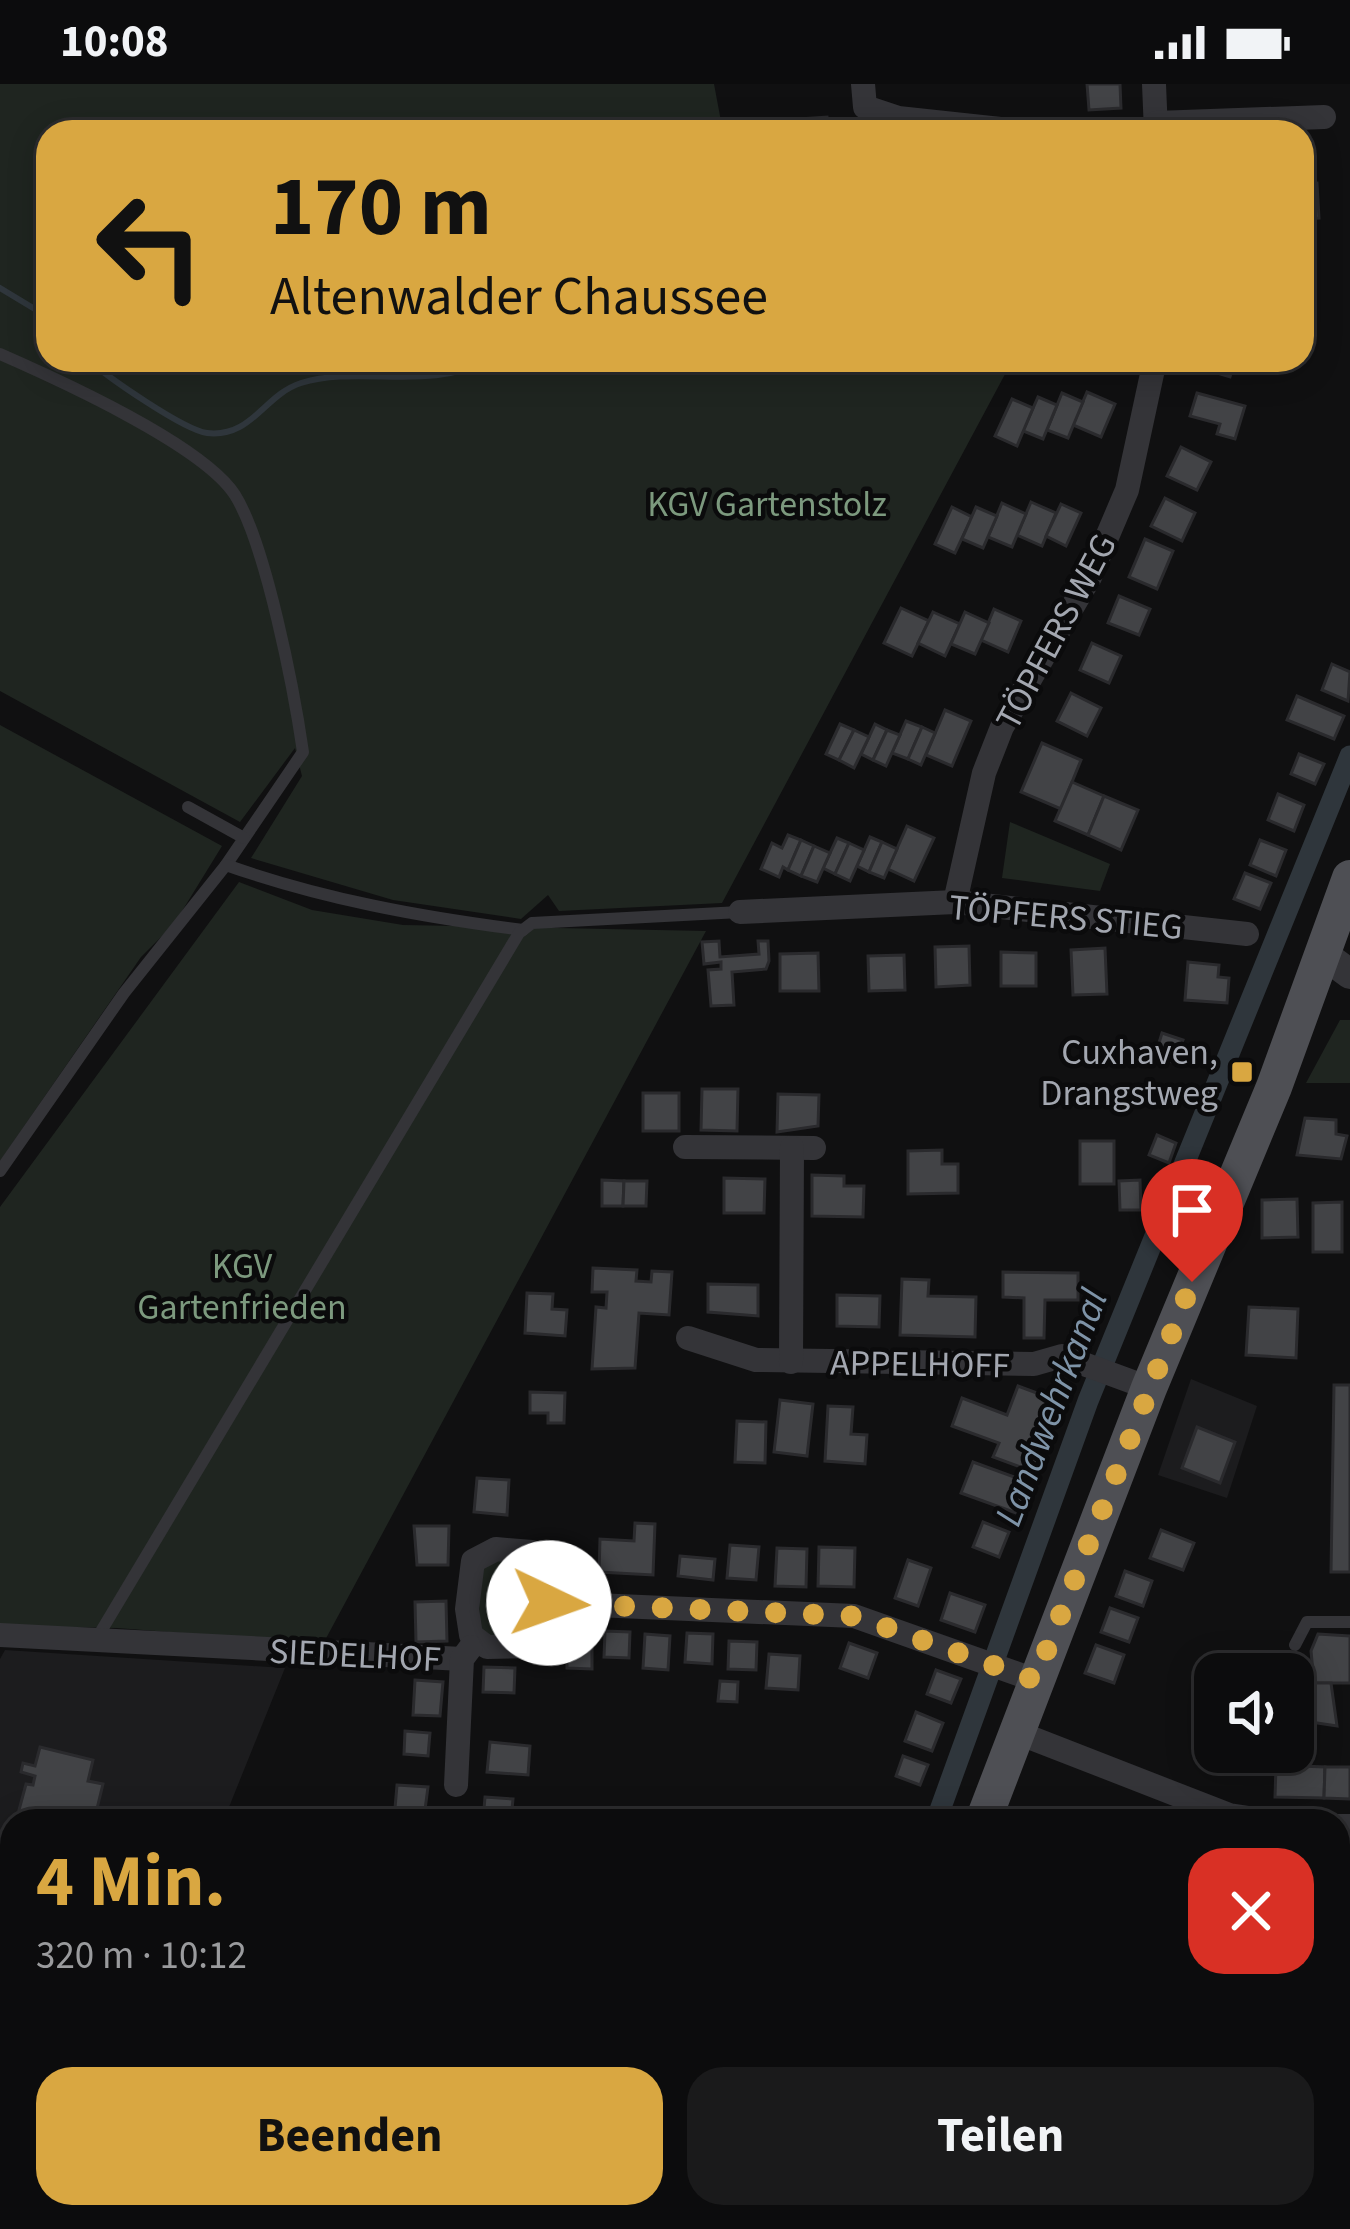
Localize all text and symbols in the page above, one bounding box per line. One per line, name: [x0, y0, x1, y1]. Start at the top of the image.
text: 10:08: [60, 10, 169, 74]
text: 170 m: [270, 148, 492, 268]
icon: left: [72, 168, 228, 324]
text: Altenwalder Chaussee: [270, 259, 768, 336]
park label: KGV Gartenstolz: [647, 479, 887, 530]
street label: TÖPFERS WEG: [983, 525, 1129, 739]
street label: TÖPFERS STIEG: [947, 882, 1185, 953]
place label: Cuxhaven, Drangstweg: [1040, 1027, 1218, 1119]
marker: Cuxhaven, Drangstweg: [1229, 1059, 1255, 1085]
pin: [1141, 1159, 1243, 1282]
icon: arrive: [1159, 1177, 1225, 1243]
park label: KGV Gartenfrieden: [137, 1241, 347, 1333]
water label: Landwehrkanal: [981, 1281, 1123, 1534]
street label: APPELHOFF: [830, 1337, 1010, 1392]
position arrow: [486, 1540, 612, 1666]
street label: SIEDELHOF: [268, 1626, 442, 1685]
map controls: [1194, 1653, 1314, 1773]
button: sound: [1194, 1653, 1314, 1773]
text: 4 Min.: [36, 1831, 226, 1934]
button: close: [1188, 1848, 1314, 1974]
text: 320 m · 10:12: [36, 1928, 247, 1984]
button: Beenden: [36, 2067, 663, 2205]
button: Teilen: [687, 2067, 1314, 2205]

